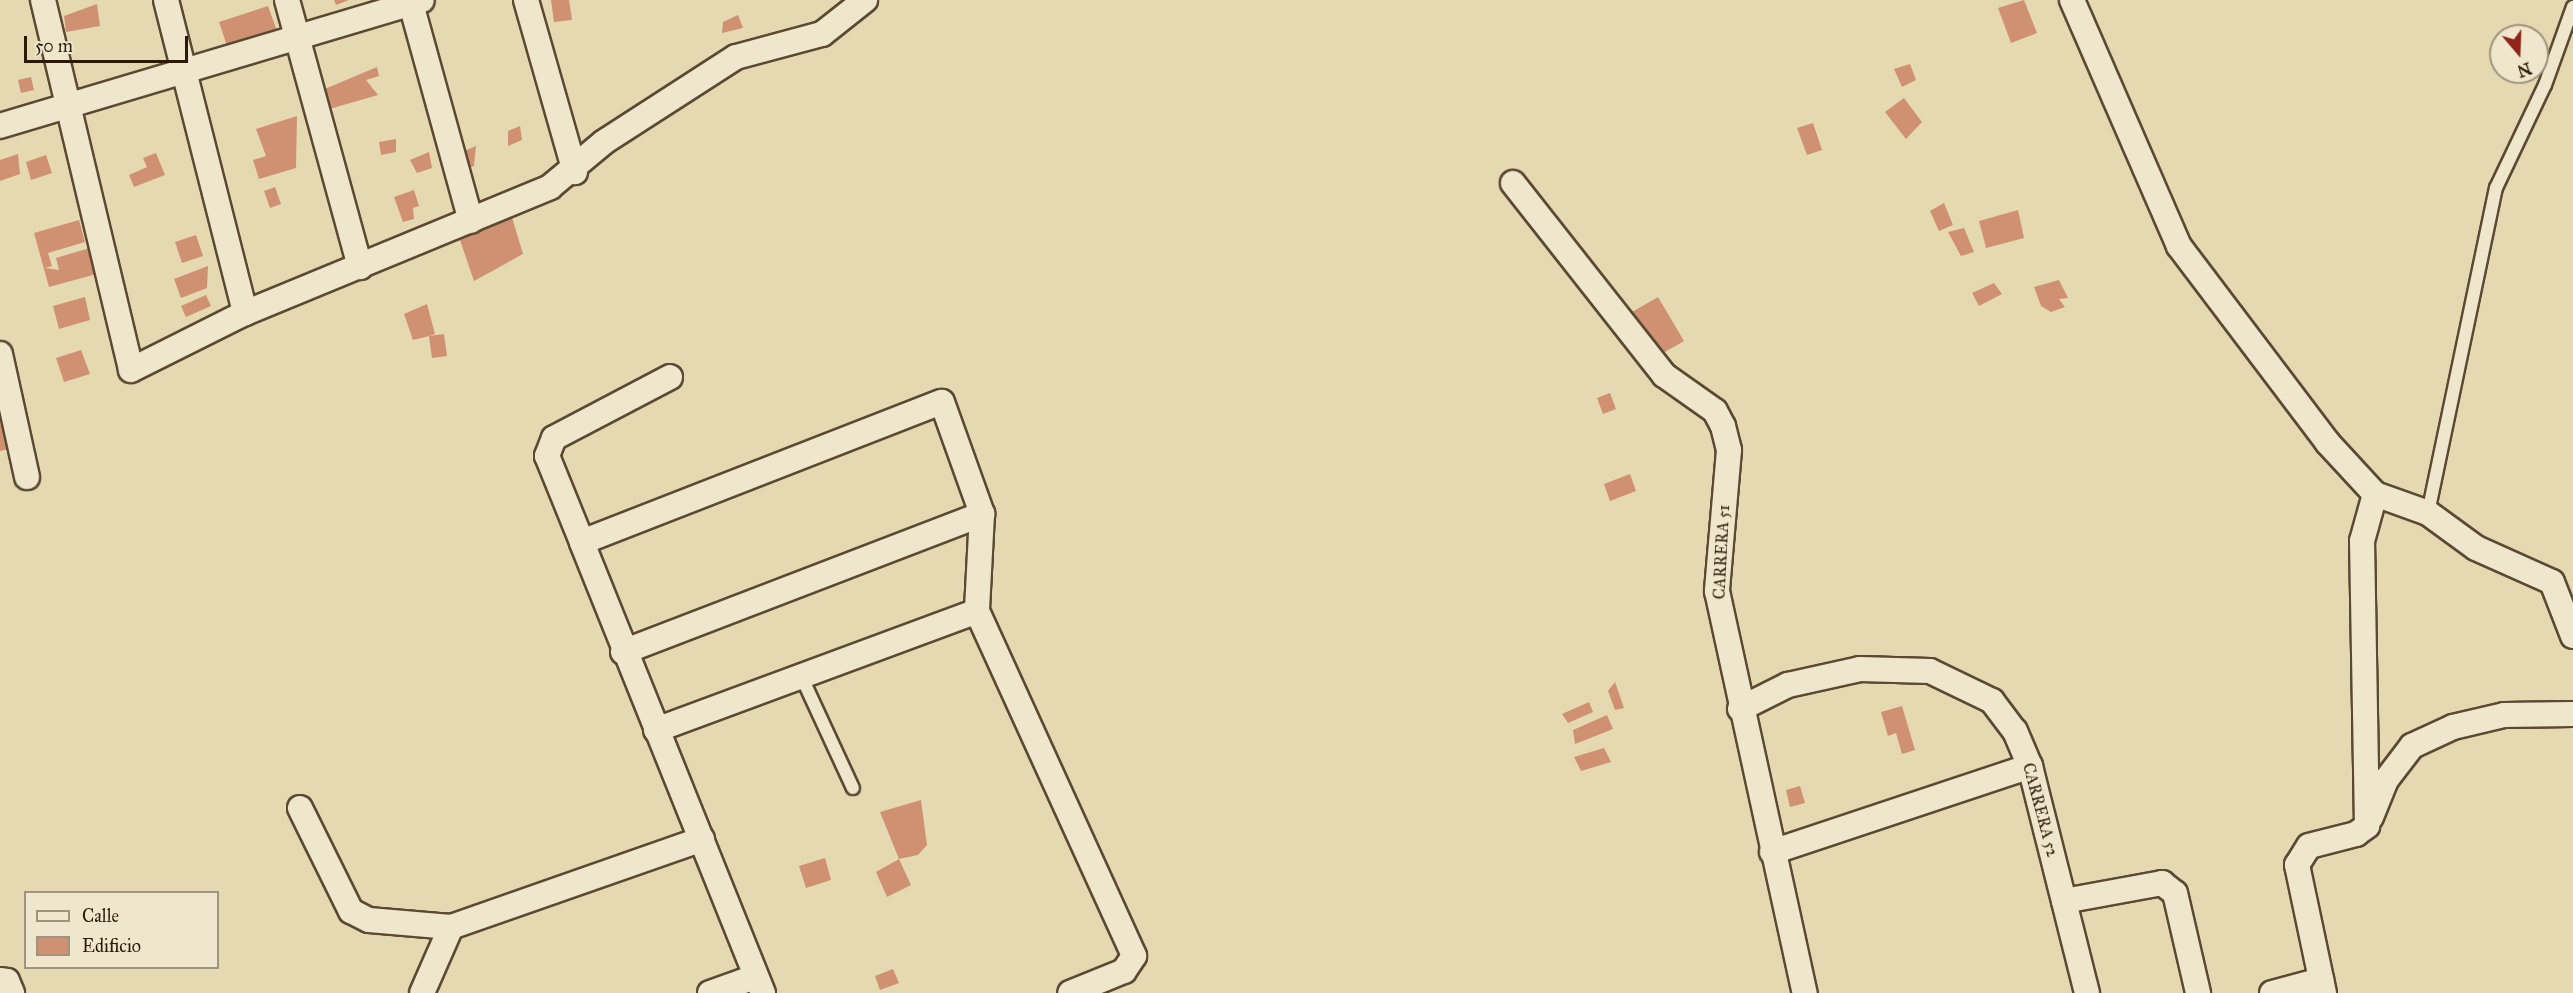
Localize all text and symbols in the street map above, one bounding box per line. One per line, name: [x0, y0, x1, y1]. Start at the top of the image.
scale bar: [27, 24, 190, 62]
north arrow: [2489, 24, 2549, 84]
text: 50 m: [35, 35, 73, 57]
text: N: [2515, 58, 2534, 81]
street label: CARRERA 51: [1710, 504, 1734, 600]
street label: CARRERA 52: [2018, 761, 2062, 859]
legend: [24, 891, 219, 969]
text: Calle: [82, 905, 119, 927]
text: Edificio: [82, 935, 141, 957]

